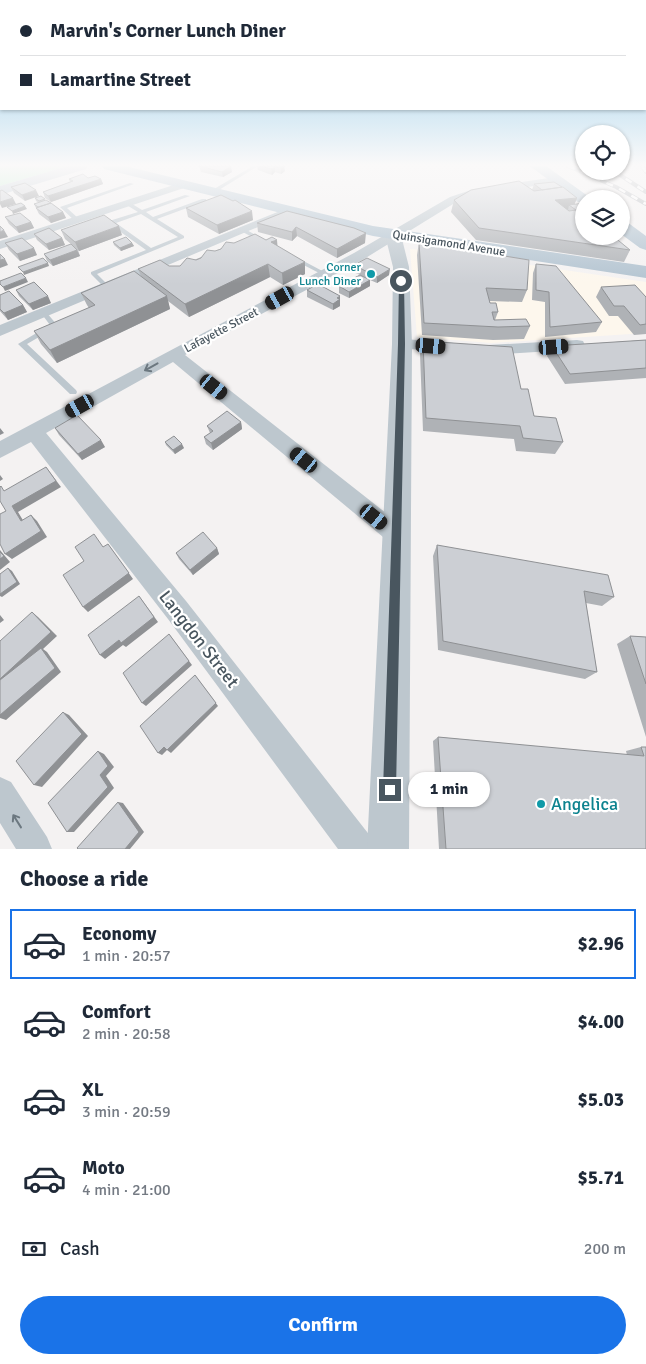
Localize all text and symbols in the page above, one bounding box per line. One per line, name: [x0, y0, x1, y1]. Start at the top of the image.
text: Marvin's Corner Lunch Diner: [50, 19, 286, 43]
text: Lamartine Street: [50, 68, 191, 92]
map controls: [575, 125, 630, 245]
button: locate: [575, 125, 630, 180]
button: layers: [575, 190, 630, 245]
street label: Quinsigamond Avenue: [391, 227, 506, 260]
place label: Corner Lunch Diner: [299, 260, 362, 289]
marker: Corner Lunch Diner: [365, 268, 377, 280]
route start: [390, 270, 412, 292]
car: [263, 284, 296, 312]
street label: Lafayette Street: [182, 305, 261, 356]
car: [415, 337, 446, 355]
car: [538, 338, 569, 356]
one-way arrow: [144, 363, 159, 372]
car: [197, 372, 230, 402]
car: [63, 392, 96, 420]
car: [287, 445, 320, 475]
car: [357, 502, 390, 532]
street label: Langdon Street: [154, 586, 244, 692]
callout: 1 min: [408, 772, 490, 808]
route end: [379, 779, 401, 801]
text: 1 min: [430, 779, 468, 799]
place label: Angelica: [551, 793, 618, 815]
marker: Angelica: [535, 798, 547, 810]
one-way arrow: [12, 815, 22, 829]
text: Choose a ride: [20, 865, 148, 892]
icon: car: [22, 922, 67, 967]
text: Economy: [82, 922, 156, 946]
text: $2.96: [578, 932, 624, 956]
text: 1 min · 20:57: [82, 946, 171, 966]
icon: car: [22, 1000, 67, 1045]
text: Comfort: [82, 1000, 151, 1024]
text: $4.00: [578, 1010, 624, 1034]
text: 2 min · 20:58: [82, 1024, 171, 1044]
icon: car: [22, 1078, 67, 1123]
text: XL: [82, 1078, 104, 1102]
text: $5.03: [578, 1088, 624, 1112]
text: 3 min · 20:59: [82, 1102, 171, 1122]
icon: car: [22, 1156, 67, 1201]
text: Moto: [82, 1156, 125, 1180]
text: $5.71: [578, 1166, 624, 1190]
text: 4 min · 21:00: [82, 1180, 171, 1200]
icon: cash: [20, 1235, 48, 1263]
text: Cash: [60, 1237, 100, 1261]
text: 200 m: [584, 1239, 626, 1259]
button: Confirm: [20, 1296, 626, 1354]

